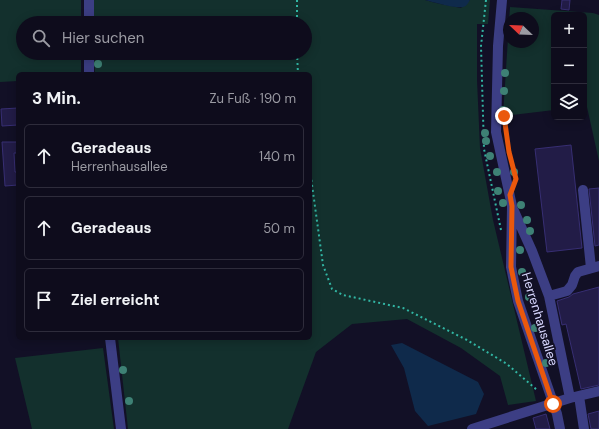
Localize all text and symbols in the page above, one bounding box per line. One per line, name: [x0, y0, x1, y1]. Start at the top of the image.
north arrow: [503, 12, 539, 48]
map controls: [551, 12, 587, 120]
button: +: [551, 12, 587, 48]
search box: [16, 16, 312, 60]
icon: search: [30, 27, 52, 49]
text: Hier suchen: [62, 28, 144, 48]
button: −: [551, 48, 587, 84]
button: layers: [551, 84, 587, 120]
text: 3 Min.: [32, 87, 81, 109]
text: Zu Fuß · 190 m: [209, 90, 296, 107]
route end: [495, 107, 513, 125]
text: Geradeaus: [71, 138, 152, 158]
icon: ahead: [33, 145, 55, 167]
text: 140 m: [259, 148, 295, 165]
text: Herrenhausallee: [71, 158, 168, 175]
icon: ahead: [33, 217, 55, 239]
text: Geradeaus: [71, 218, 152, 238]
text: 50 m: [263, 220, 295, 237]
street label: Herrenhausallee: [518, 270, 562, 368]
icon: arrive: [33, 289, 55, 311]
text: Ziel erreicht: [71, 290, 160, 310]
route start: [544, 395, 562, 413]

